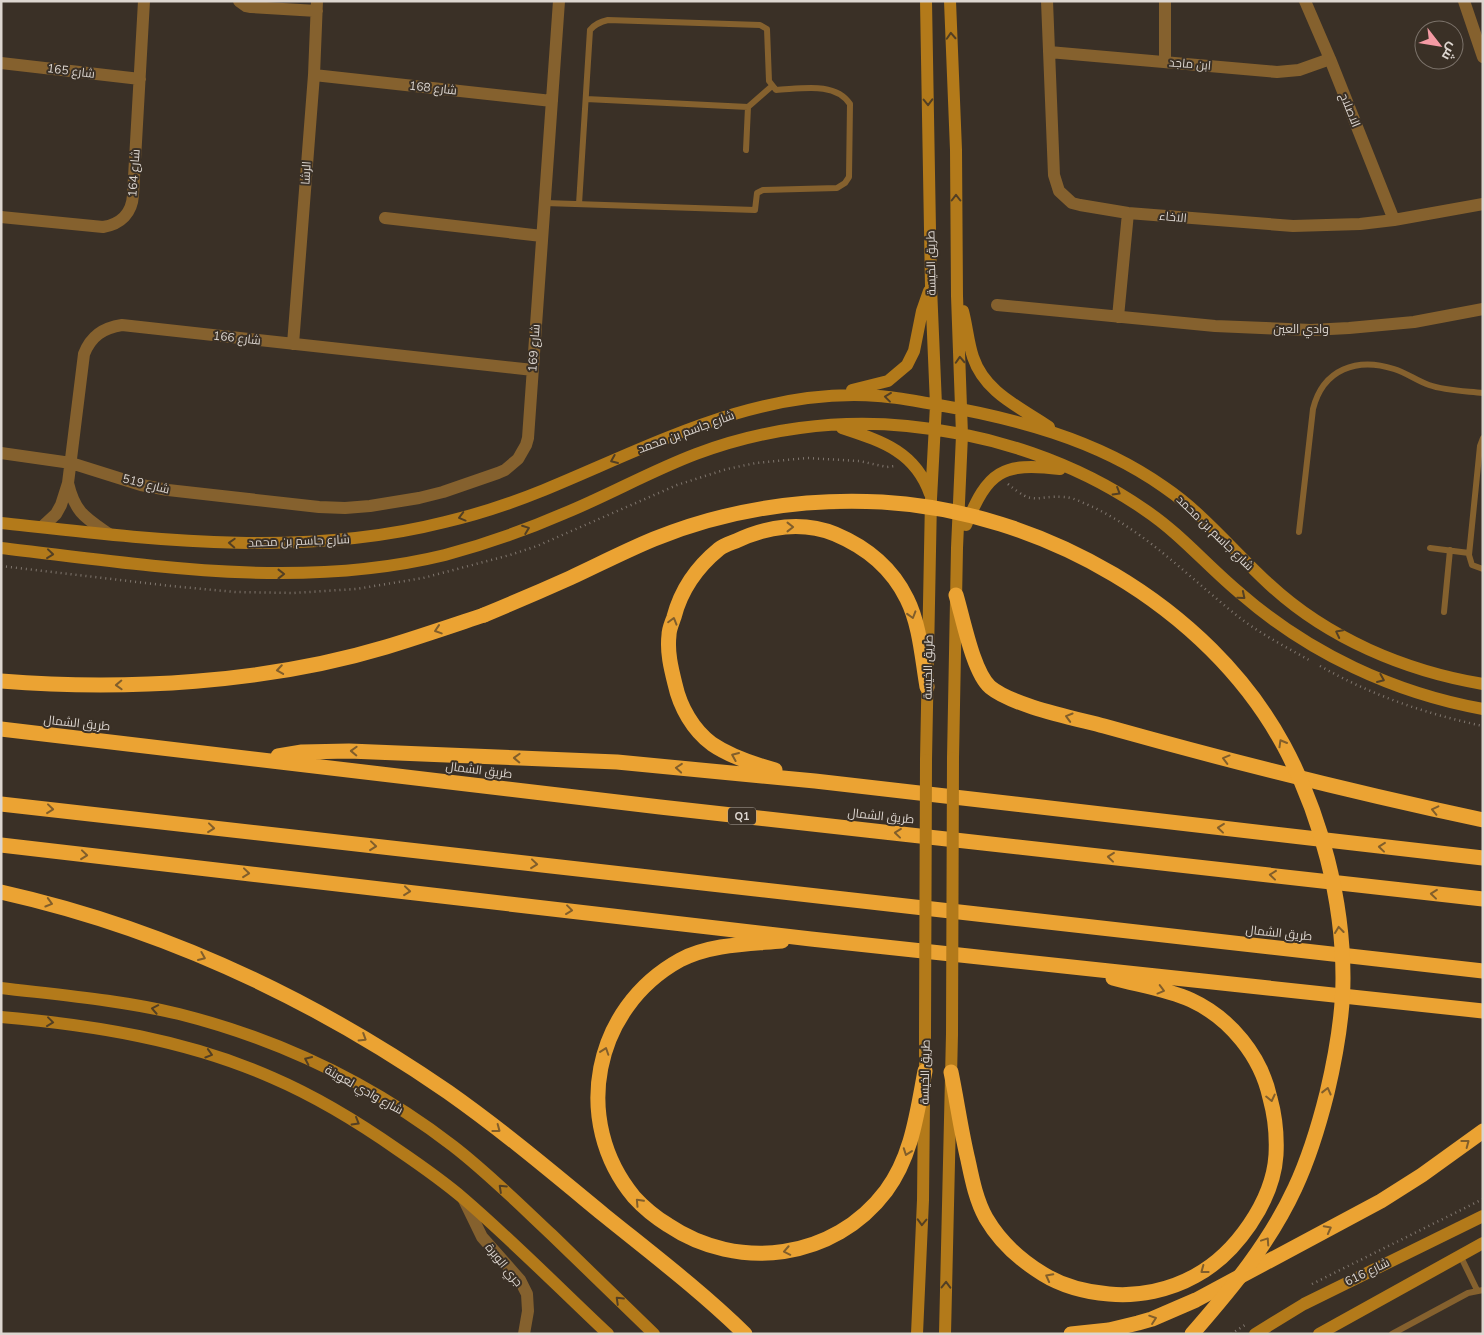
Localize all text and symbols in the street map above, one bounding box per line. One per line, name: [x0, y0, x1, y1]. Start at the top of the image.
north arrow: [1414, 20, 1464, 70]
one-way arrow: [946, 31, 957, 39]
text: ش: [1437, 39, 1462, 64]
street label: ابن ماجد: [1168, 54, 1212, 74]
street label: شارع 165: [46, 60, 96, 82]
street label: شارع 168: [408, 78, 458, 98]
street label: الاصلاح: [1336, 90, 1364, 130]
one-way arrow: [923, 99, 933, 107]
street label: شارع 164: [124, 148, 144, 197]
street label: الرشا: [297, 161, 315, 185]
one-way arrow: [951, 194, 961, 202]
street label: الاخاء: [1159, 208, 1187, 226]
street label: طريق الخيسة: [922, 230, 940, 296]
street label: وادي العين: [1273, 321, 1329, 339]
street label: شارع 169: [524, 323, 544, 372]
street label: شارع 166: [212, 328, 262, 348]
one-way arrow: [955, 356, 965, 364]
one-way arrow: [884, 392, 892, 403]
street label: شارع جاسم بن محمد: [636, 407, 737, 457]
one-way arrow: [610, 453, 619, 464]
street label: شارع 519: [121, 470, 171, 498]
one-way arrow: [1112, 486, 1121, 496]
street label: شارع جاسم بن محمد: [1173, 492, 1257, 574]
one-way arrow: [459, 512, 467, 522]
one-way arrow: [786, 522, 794, 532]
one-way arrow: [521, 525, 529, 535]
street label: شارع جاسم بن محمد: [248, 531, 350, 551]
one-way arrow: [228, 537, 236, 548]
one-way arrow: [46, 548, 54, 559]
one-way arrow: [278, 569, 285, 579]
one-way arrow: [1236, 590, 1245, 598]
one-way arrow: [906, 611, 916, 619]
one-way arrow: [667, 617, 677, 626]
one-way arrow: [434, 625, 442, 635]
one-way arrow: [1335, 629, 1344, 639]
street label: طريق الخيسة: [919, 634, 937, 700]
one-way arrow: [276, 664, 285, 674]
one-way arrow: [1376, 673, 1385, 684]
one-way arrow: [114, 679, 122, 690]
street label: طريق الشمال: [43, 712, 111, 734]
one-way arrow: [1066, 712, 1074, 722]
one-way arrow: [1278, 739, 1288, 748]
one-way arrow: [350, 746, 358, 757]
one-way arrow: [731, 752, 740, 763]
one-way arrow: [513, 753, 521, 764]
one-way arrow: [1222, 754, 1231, 765]
street label: طريق الشمال: [445, 758, 513, 782]
one-way arrow: [675, 763, 683, 774]
one-way arrow: [46, 803, 54, 814]
street label: طريق الشمال: [847, 805, 915, 827]
one-way arrow: [1431, 805, 1440, 816]
road number: Q1: [728, 808, 756, 824]
one-way arrow: [207, 822, 215, 833]
one-way arrow: [1216, 823, 1224, 834]
one-way arrow: [893, 828, 901, 839]
one-way arrow: [369, 840, 377, 851]
one-way arrow: [1378, 842, 1386, 853]
one-way arrow: [81, 849, 89, 860]
one-way arrow: [1107, 852, 1115, 863]
one-way arrow: [530, 858, 538, 869]
one-way arrow: [242, 867, 250, 878]
one-way arrow: [1269, 870, 1277, 881]
one-way arrow: [404, 885, 412, 896]
one-way arrow: [1430, 889, 1438, 900]
one-way arrow: [44, 898, 52, 908]
one-way arrow: [565, 904, 573, 915]
street label: طريق الشمال: [1245, 922, 1313, 944]
one-way arrow: [1335, 926, 1345, 935]
one-way arrow: [197, 951, 206, 961]
one-way arrow: [1156, 985, 1164, 995]
one-way arrow: [150, 1004, 159, 1015]
one-way arrow: [46, 1016, 54, 1027]
one-way arrow: [357, 1031, 366, 1041]
street label: طريق الخيسة: [916, 1039, 934, 1105]
one-way arrow: [599, 1047, 609, 1056]
one-way arrow: [204, 1049, 212, 1059]
one-way arrow: [305, 1056, 314, 1066]
street label: شارع وادي لعوينة: [321, 1062, 406, 1120]
one-way arrow: [1321, 1087, 1332, 1096]
one-way arrow: [1265, 1094, 1276, 1103]
one-way arrow: [351, 1115, 360, 1125]
one-way arrow: [491, 1124, 500, 1132]
one-way arrow: [1460, 1141, 1469, 1149]
one-way arrow: [903, 1148, 913, 1156]
one-way arrow: [498, 1185, 507, 1194]
one-way arrow: [636, 1199, 645, 1208]
one-way arrow: [916, 1218, 927, 1226]
one-way arrow: [1323, 1225, 1332, 1235]
one-way arrow: [1259, 1237, 1269, 1246]
street label: جري الوبرة: [480, 1240, 526, 1291]
one-way arrow: [783, 1245, 792, 1255]
street label: شارع 616: [1342, 1254, 1392, 1290]
one-way arrow: [1200, 1264, 1210, 1273]
one-way arrow: [1045, 1273, 1054, 1283]
one-way arrow: [941, 1281, 951, 1288]
one-way arrow: [616, 1297, 625, 1306]
one-way arrow: [1148, 1314, 1156, 1324]

